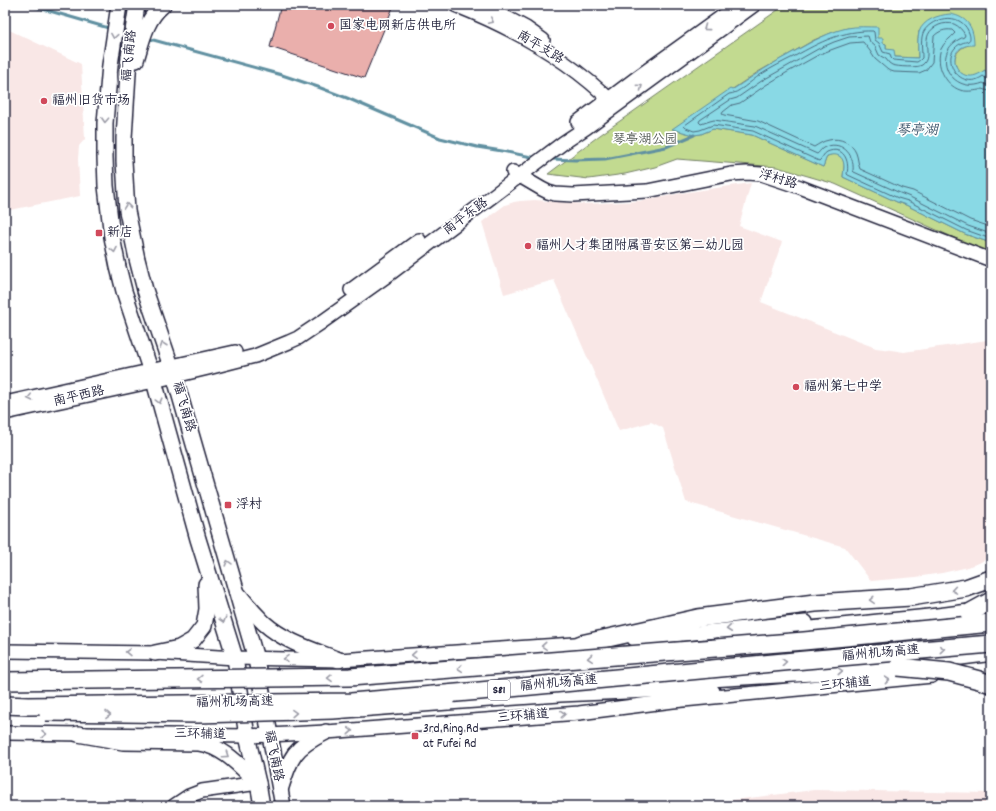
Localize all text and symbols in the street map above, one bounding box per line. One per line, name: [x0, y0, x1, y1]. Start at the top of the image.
one-way arrow: [486, 16, 494, 24]
place label: 国家电网新店供电所: [339, 17, 456, 36]
marker: 国家电网新店供电所: [326, 21, 336, 31]
one-way arrow: [703, 23, 710, 31]
street label: 南平支路: [513, 26, 567, 70]
street label: 福飞南路: [118, 29, 142, 83]
one-way arrow: [110, 33, 119, 39]
one-way arrow: [636, 85, 643, 92]
place label: 福州旧货市场: [52, 92, 130, 111]
marker: 福州旧货市场: [39, 96, 49, 106]
one-way arrow: [101, 117, 110, 123]
water label: 琴亭湖: [896, 121, 940, 141]
park label: 琴亭湖公园: [612, 131, 678, 150]
street label: 浮村路: [757, 165, 799, 195]
street label: 南平东路: [440, 194, 492, 240]
one-way arrow: [123, 203, 132, 209]
place label: 新店: [107, 224, 133, 243]
marker: 新店: [94, 228, 104, 238]
place label: 福州人才集团附属晋安区第二幼儿园: [536, 237, 744, 256]
marker: 福州人才集团附属晋安区第二幼儿园: [523, 241, 533, 251]
one-way arrow: [110, 246, 118, 253]
one-way arrow: [159, 342, 168, 349]
place label: 福州第七中学: [804, 378, 882, 397]
street label: 福飞南路: [167, 379, 199, 435]
street label: 南平西路: [52, 382, 106, 412]
marker: 福州第七中学: [791, 382, 801, 392]
one-way arrow: [27, 393, 33, 401]
one-way arrow: [155, 398, 163, 404]
place label: 浮村: [236, 496, 262, 515]
marker: 浮村: [223, 500, 233, 510]
one-way arrow: [224, 560, 233, 567]
one-way arrow: [951, 585, 957, 594]
one-way arrow: [869, 595, 875, 604]
one-way arrow: [218, 616, 227, 623]
one-way arrow: [726, 625, 732, 634]
street label: 福州机场高速: [841, 641, 921, 667]
one-way arrow: [541, 642, 547, 651]
one-way arrow: [939, 644, 945, 653]
one-way arrow: [125, 648, 131, 656]
one-way arrow: [411, 650, 417, 659]
one-way arrow: [587, 654, 593, 663]
one-way arrow: [283, 655, 289, 663]
one-way arrow: [781, 658, 787, 667]
one-way arrow: [457, 664, 463, 673]
one-way arrow: [837, 666, 843, 675]
street label: 福州机场高速: [519, 671, 599, 697]
one-way arrow: [327, 673, 333, 682]
street label: 三环辅道: [818, 673, 872, 697]
one-way arrow: [197, 675, 203, 683]
one-way arrow: [884, 676, 890, 685]
road number: S81: [488, 680, 510, 700]
street label: 福州机场高速: [196, 693, 274, 713]
street label: 三环辅道: [496, 705, 550, 729]
one-way arrow: [291, 709, 297, 717]
one-way arrow: [560, 710, 566, 719]
one-way arrow: [105, 711, 111, 719]
place label: 3rd Ring Rd at Fufei Rd: [423, 720, 478, 754]
street label: 三环辅道: [174, 725, 226, 745]
one-way arrow: [347, 726, 353, 735]
street label: 福飞南路: [259, 729, 287, 783]
one-way arrow: [41, 730, 47, 738]
marker: 3rd Ring Rd at Fufei Rd: [410, 731, 420, 741]
one-way arrow: [221, 750, 228, 757]

